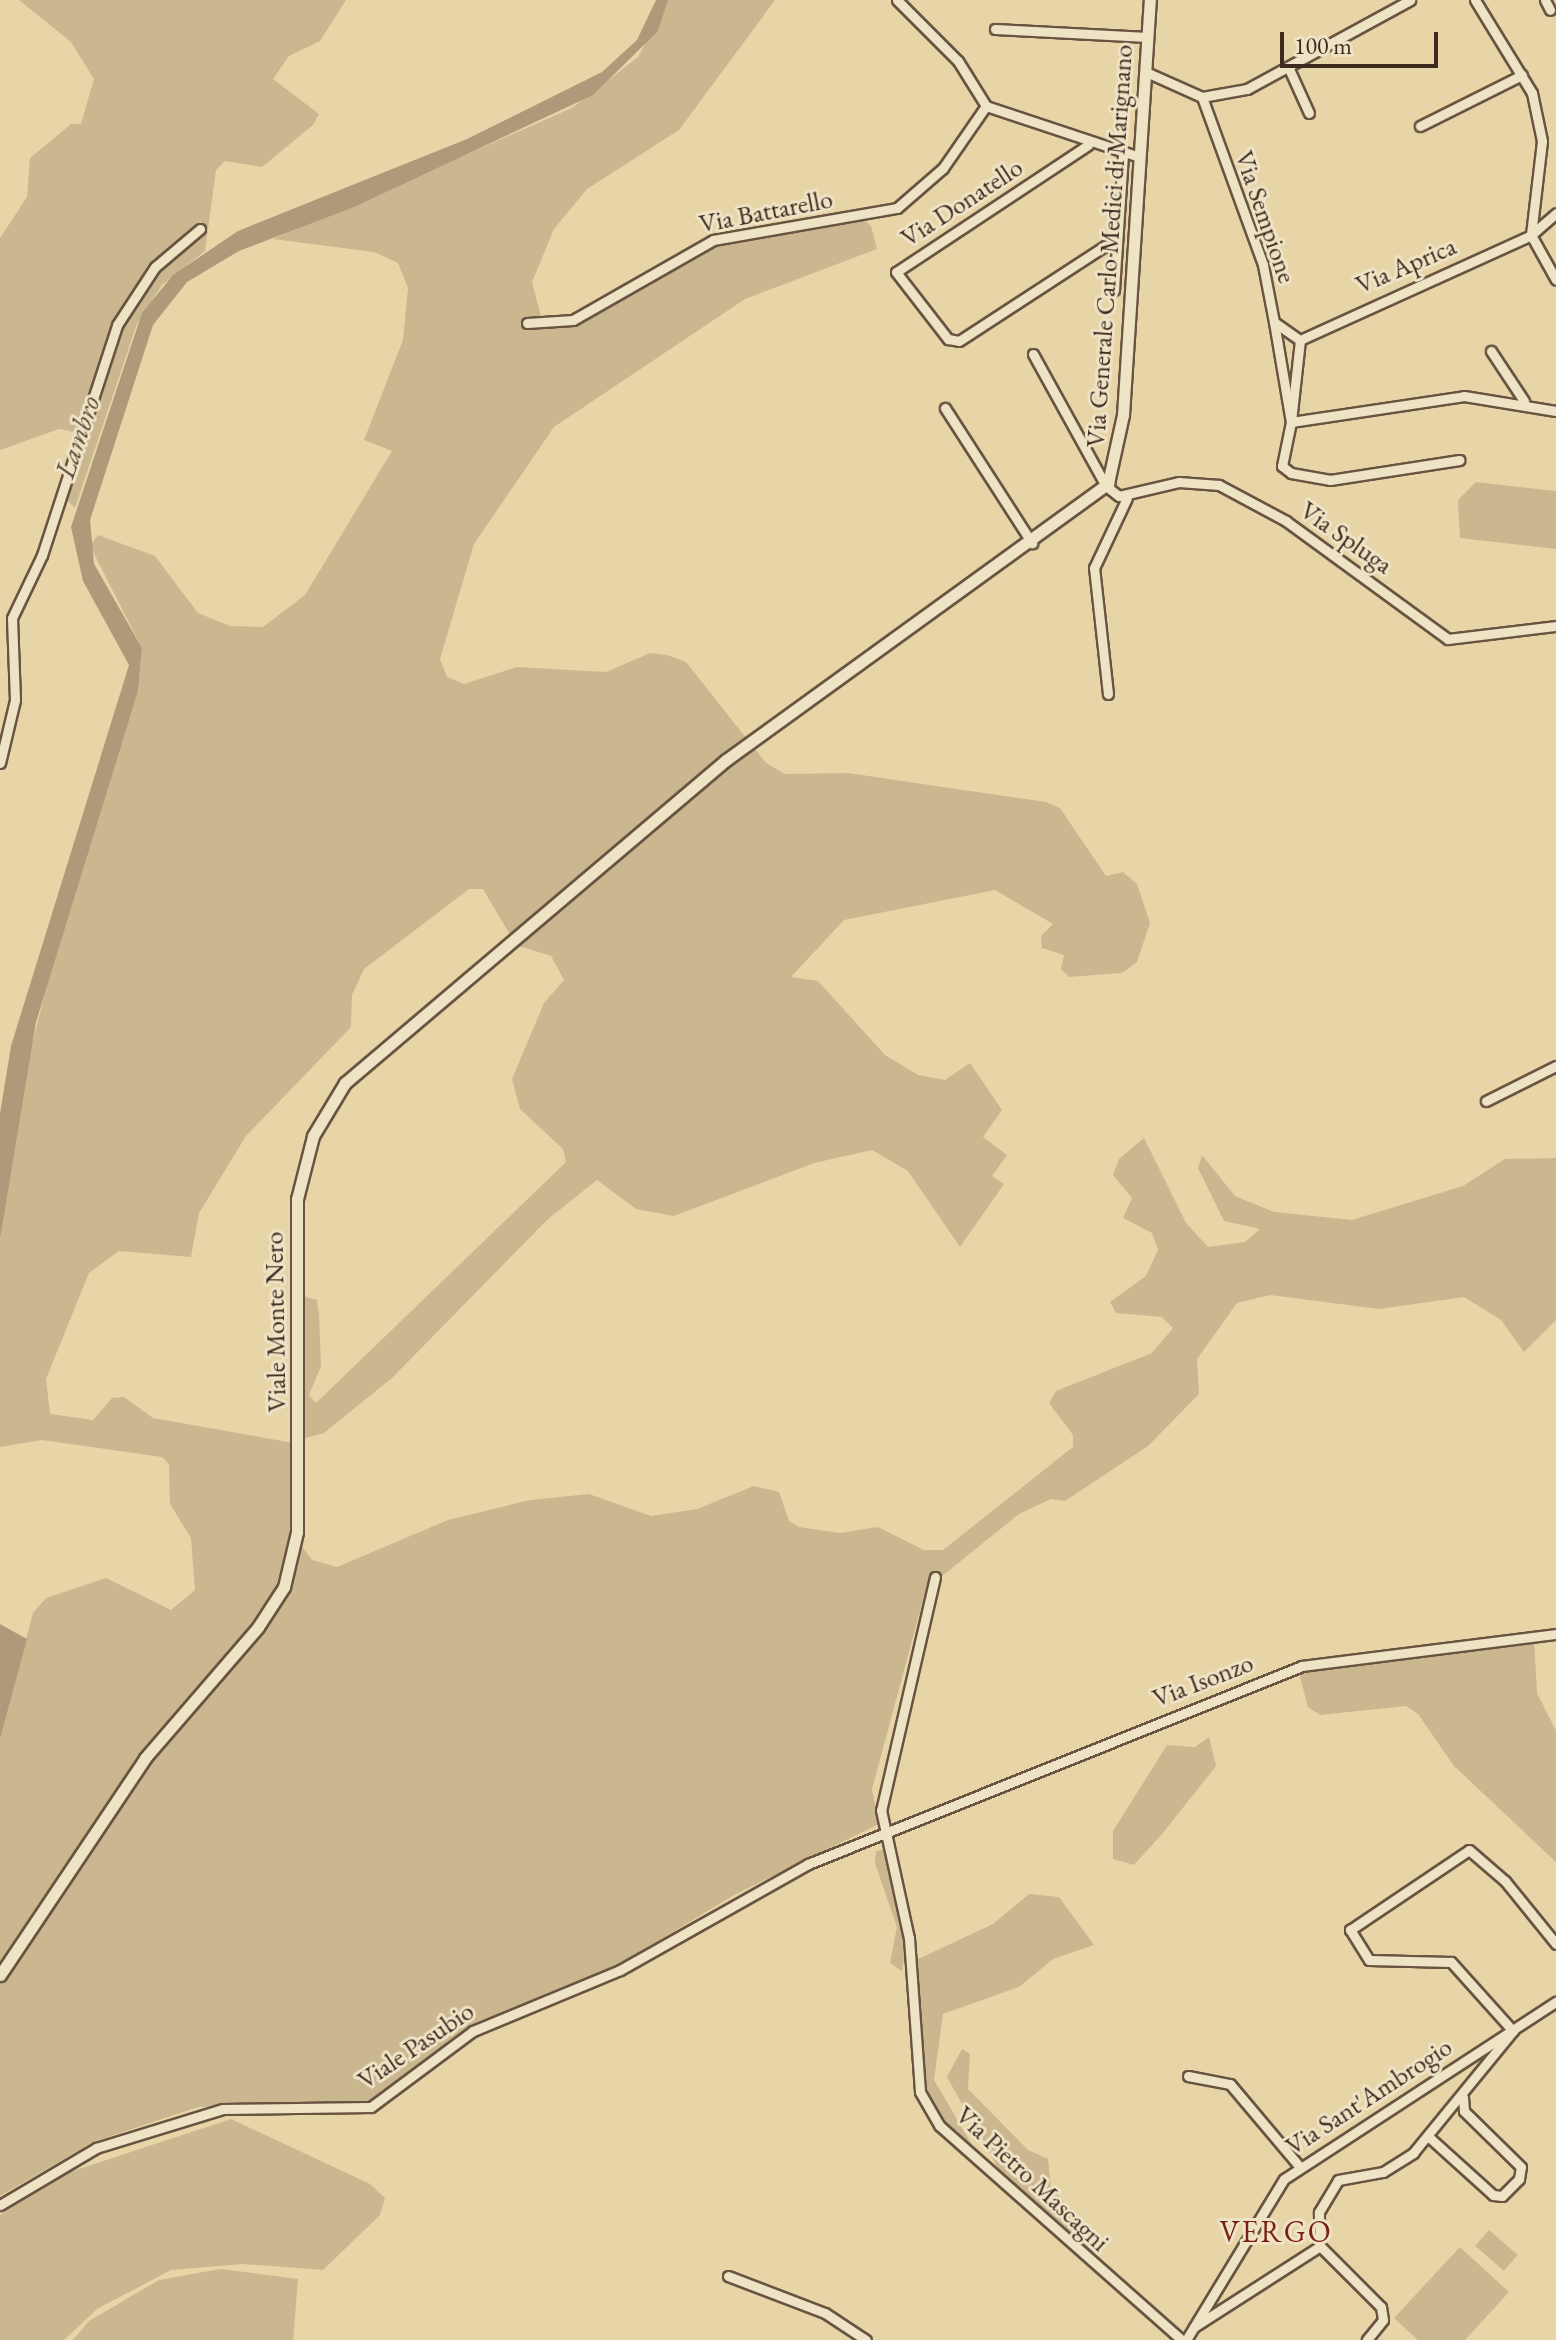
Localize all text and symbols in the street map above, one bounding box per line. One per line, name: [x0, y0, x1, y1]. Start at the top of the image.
scale bar: [1284, 16, 1442, 66]
text: 100 m: [1294, 30, 1352, 61]
street label: Via Generale Carlo Medici di Marignano: [1080, 43, 1140, 449]
street label: Via Sempione: [1228, 147, 1302, 287]
street label: Via Donatello: [895, 152, 1029, 254]
street label: Via Battarello: [697, 184, 835, 240]
street label: Via Aprica: [1351, 231, 1461, 301]
water label: Lambro: [47, 391, 107, 483]
street label: Via Spluga: [1294, 495, 1398, 581]
street label: Viale Monte Nero: [259, 1231, 293, 1413]
street label: Via Isonzo: [1148, 1648, 1258, 1714]
street label: Viale Pasubio: [352, 1996, 480, 2096]
street label: Via Sant'Ambrogio: [1280, 2032, 1458, 2162]
street label: Via Pietro Mascagni: [949, 2100, 1115, 2258]
district label: VERGO: [1219, 2214, 1333, 2250]

